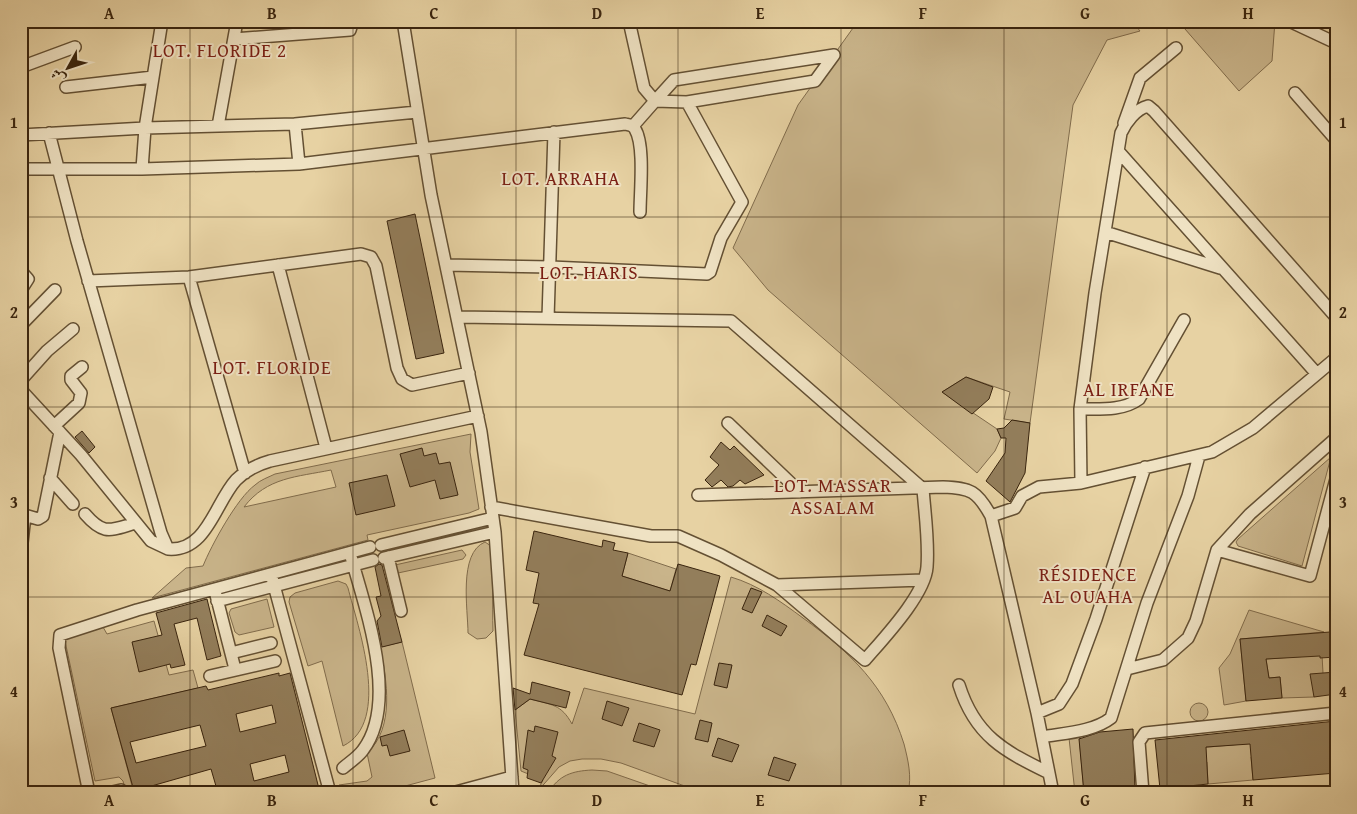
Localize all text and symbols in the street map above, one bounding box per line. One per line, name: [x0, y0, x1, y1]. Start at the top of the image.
text: A: [104, 1, 115, 25]
text: B: [267, 1, 277, 25]
text: C: [429, 1, 439, 25]
text: D: [592, 1, 602, 25]
text: E: [756, 1, 765, 25]
text: F: [919, 1, 927, 25]
text: G: [1080, 1, 1090, 25]
text: H: [1242, 1, 1254, 25]
district label: LOT. FLORIDE 2: [153, 36, 287, 64]
north arrow: [42, 42, 92, 92]
text: ش: [46, 65, 70, 88]
text: 1: [10, 110, 18, 134]
text: 1: [1339, 110, 1347, 134]
district label: LOT. ARRAHA: [501, 164, 621, 192]
district label: LOT. HARIS: [539, 258, 639, 286]
text: 2: [10, 300, 18, 324]
text: 2: [1339, 300, 1347, 324]
district label: LOT. FLORIDE: [212, 353, 332, 381]
district label: AL IRFANE: [1083, 375, 1175, 403]
district label: LOT. MASSAR ASSALAM: [774, 471, 892, 521]
text: 3: [10, 490, 18, 514]
text: 3: [1339, 490, 1347, 514]
district label: RÉSIDENCE AL OUAHA: [1039, 560, 1137, 610]
text: 4: [10, 679, 18, 703]
text: 4: [1339, 679, 1347, 703]
text: A: [104, 788, 115, 812]
text: B: [267, 788, 277, 812]
text: C: [429, 788, 439, 812]
text: D: [592, 788, 602, 812]
text: E: [756, 788, 765, 812]
text: F: [919, 788, 927, 812]
text: G: [1080, 788, 1090, 812]
text: H: [1242, 788, 1254, 812]

